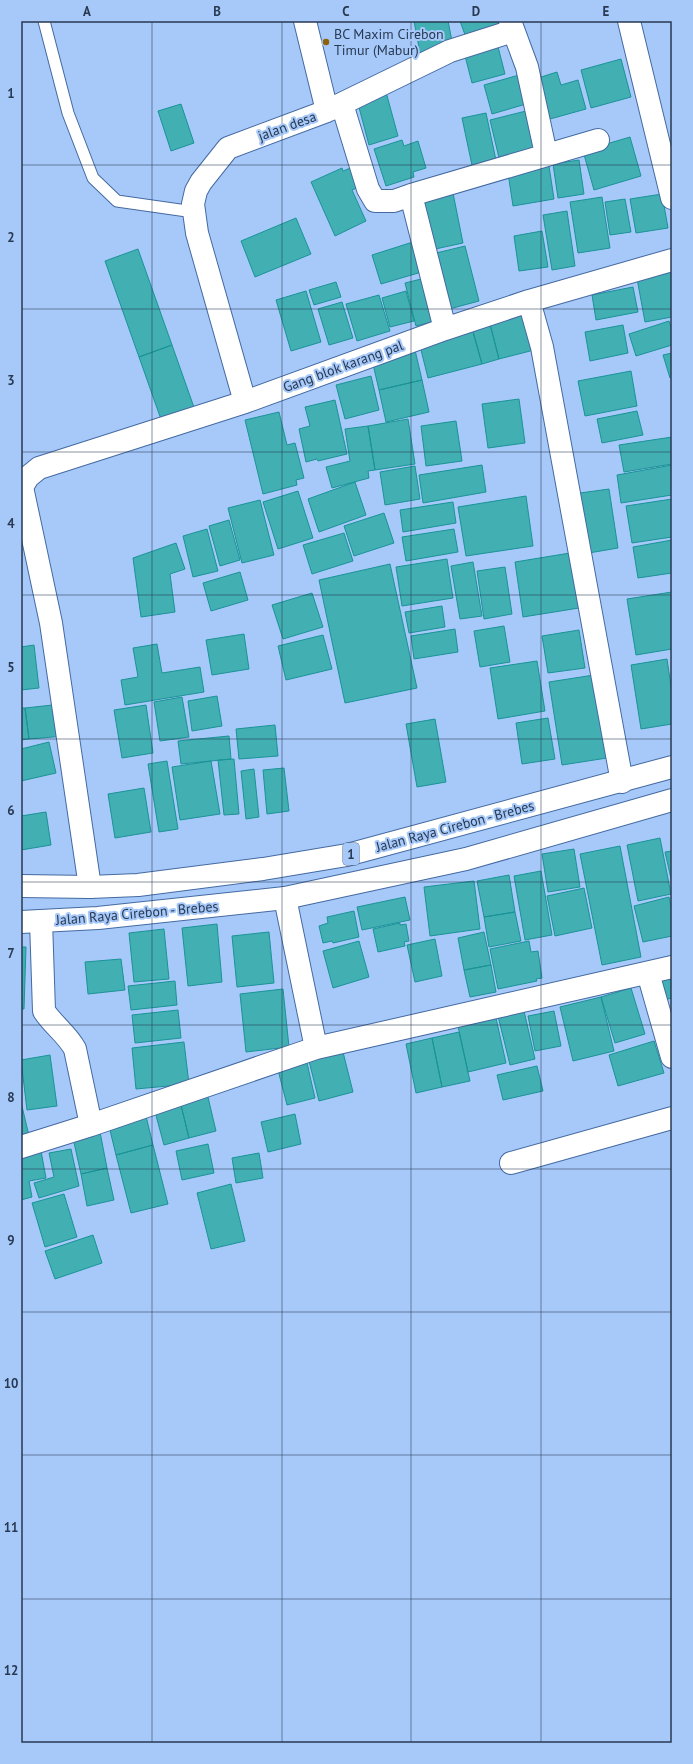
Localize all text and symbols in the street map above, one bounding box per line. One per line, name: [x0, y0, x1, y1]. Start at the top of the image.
text: A: [83, 3, 91, 20]
text: B: [213, 3, 221, 20]
text: C: [342, 3, 350, 20]
text: D: [472, 3, 480, 20]
text: E: [603, 3, 610, 20]
place label: BC Maxim Cirebon Timur (Mabur): [334, 25, 444, 59]
marker: BC Maxim Cirebon Timur (Mabur): [321, 37, 331, 47]
text: 1: [7, 85, 15, 102]
street label: jalan desa: [255, 107, 319, 145]
text: 2: [7, 229, 15, 246]
street label: Gang blok karang pal: [280, 336, 406, 396]
text: 3: [7, 372, 15, 389]
text: 4: [7, 515, 15, 532]
text: 5: [7, 659, 15, 676]
street label: Jalan Raya Cirebon - Brebes: [373, 796, 536, 856]
text: 6: [7, 802, 15, 819]
road number: 1: [343, 843, 359, 865]
street label: Jalan Raya Cirebon - Brebes: [54, 897, 219, 929]
text: 7: [7, 945, 15, 962]
text: 8: [7, 1089, 15, 1106]
text: 9: [7, 1232, 15, 1249]
text: 10: [4, 1375, 18, 1392]
text: 11: [4, 1519, 18, 1536]
text: 12: [4, 1662, 18, 1679]

